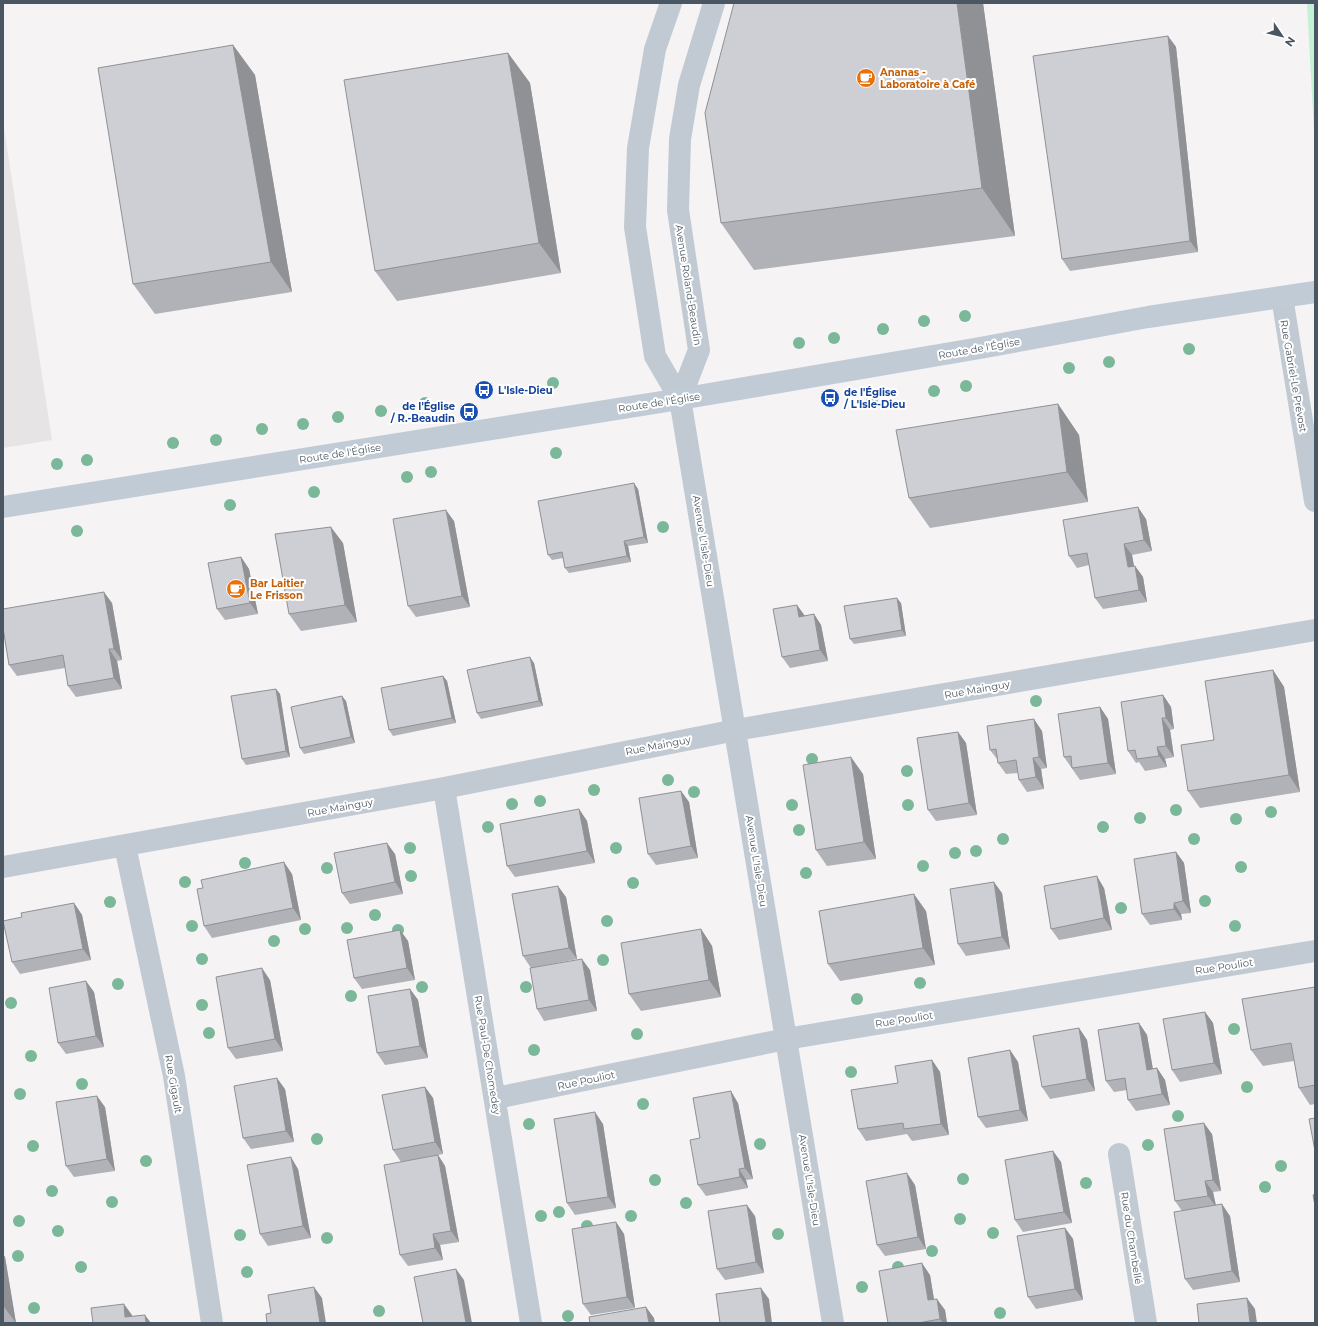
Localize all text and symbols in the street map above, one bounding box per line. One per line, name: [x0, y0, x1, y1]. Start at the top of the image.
north arrow: [1262, 16, 1302, 56]
text: N: [1282, 34, 1298, 49]
place label: Ananas - Laboratoire à Café: [879, 66, 975, 91]
cafe icon: Ananas - Laboratoire à Café: [855, 67, 877, 89]
street label: Avenue Roland-Beaudin: [673, 224, 704, 346]
street label: Rue Gabriel-Le Prévost: [1277, 319, 1310, 433]
street label: Route de l'Église: [937, 335, 1021, 362]
bus stop icon: L'Isle-Dieu: [473, 379, 495, 401]
place label: L'Isle-Dieu: [498, 384, 553, 397]
place label: de l'Église / L'Isle-Dieu: [843, 386, 906, 411]
bus stop icon: de l'Église / L'Isle-Dieu: [819, 387, 841, 409]
street label: Route de l'Église: [617, 390, 701, 415]
place label: de l'Église / R.-Beaudin: [390, 400, 455, 425]
bus stop icon: de l'Église / R.-Beaudin: [458, 401, 480, 423]
street label: Route de l'Église: [298, 441, 382, 466]
street label: Avenue L'Isle-Dieu: [690, 494, 717, 588]
place label: Bar Laitier Le Frisson: [250, 577, 305, 602]
cafe icon: Bar Laitier Le Frisson: [225, 578, 247, 600]
street label: Rue Mainguy: [943, 677, 1012, 702]
street label: Rue Mainguy: [624, 733, 693, 758]
street label: Rue Mainguy: [306, 795, 375, 820]
street label: Avenue L'Isle-Dieu: [743, 814, 770, 908]
street label: Rue Pouliot: [1194, 956, 1254, 977]
street label: Rue Paul-De Chomedey: [472, 994, 503, 1116]
street label: Rue Pouliot: [874, 1009, 934, 1030]
street label: Rue Gigault: [162, 1054, 185, 1114]
street label: Rue Pouliot: [556, 1068, 616, 1093]
street label: Avenue L'Isle-Dieu: [796, 1133, 823, 1227]
street label: Rue du Chambellé: [1118, 1191, 1145, 1285]

